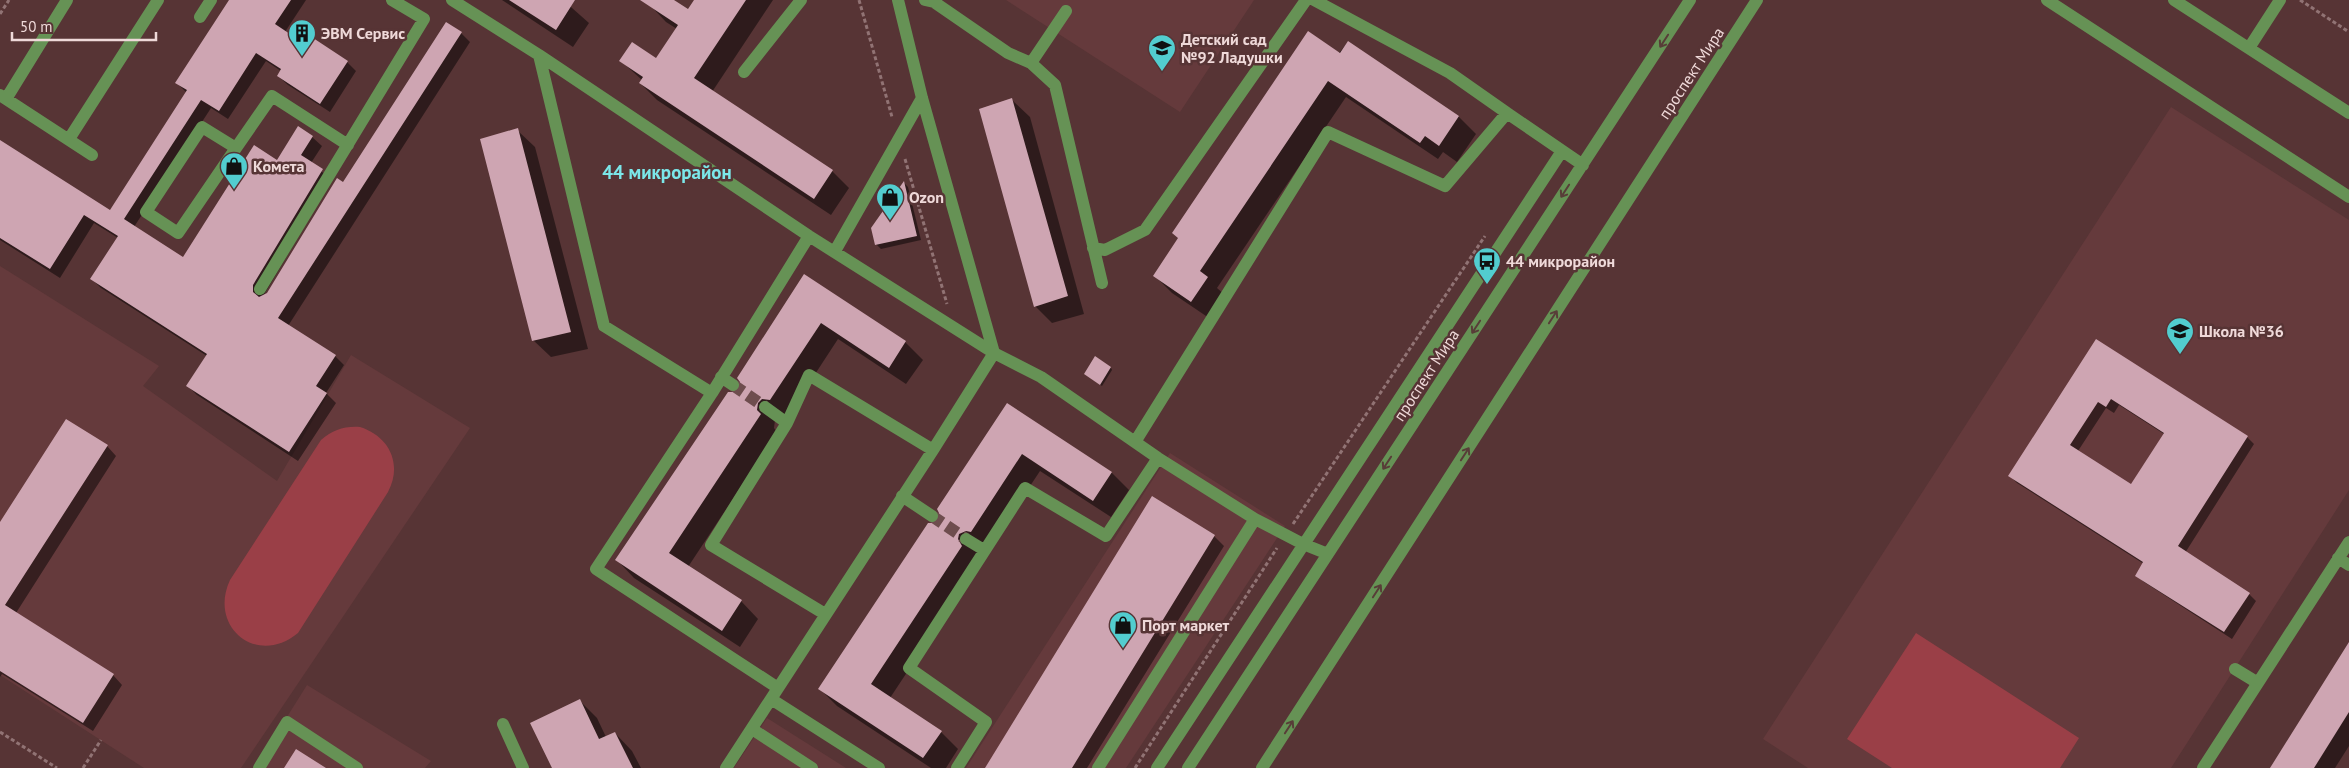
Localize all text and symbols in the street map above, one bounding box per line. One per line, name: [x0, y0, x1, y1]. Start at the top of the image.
scale bar: [12, 10, 156, 42]
text: 50 m: [20, 17, 53, 36]
building icon: ЭВМ Сервис: [287, 18, 317, 57]
place label: ЭВМ Сервис: [321, 23, 405, 43]
street label: проспект Мира: [1654, 23, 1728, 123]
place label: Детский сад №92 Ладушки: [1181, 29, 1283, 67]
school or university icon: Детский сад №92 Ладушки: [1147, 33, 1177, 72]
one-way arrow: [1659, 33, 1669, 47]
shop icon: Комета: [219, 151, 249, 190]
place label: Комета: [253, 156, 304, 176]
district label: 44 микрорайон: [602, 160, 732, 184]
shop icon: Ozon: [875, 182, 905, 221]
one-way arrow: [1560, 184, 1570, 198]
place label: Ozon: [909, 187, 944, 207]
bus stop icon: 44 микрорайон: [1472, 246, 1502, 285]
place label: 44 микрорайон: [1506, 251, 1615, 271]
one-way arrow: [1548, 311, 1558, 325]
school or university icon: Школа №36: [2165, 316, 2195, 355]
one-way arrow: [1471, 320, 1481, 334]
place label: Школа №36: [2199, 321, 2284, 341]
street label: проспект Мира: [1389, 325, 1463, 425]
one-way arrow: [1460, 447, 1470, 461]
one-way arrow: [1382, 456, 1392, 470]
one-way arrow: [1372, 584, 1382, 598]
shop icon: Порт маркет: [1108, 610, 1138, 649]
place label: Порт маркет: [1142, 615, 1230, 635]
one-way arrow: [1283, 720, 1294, 734]

